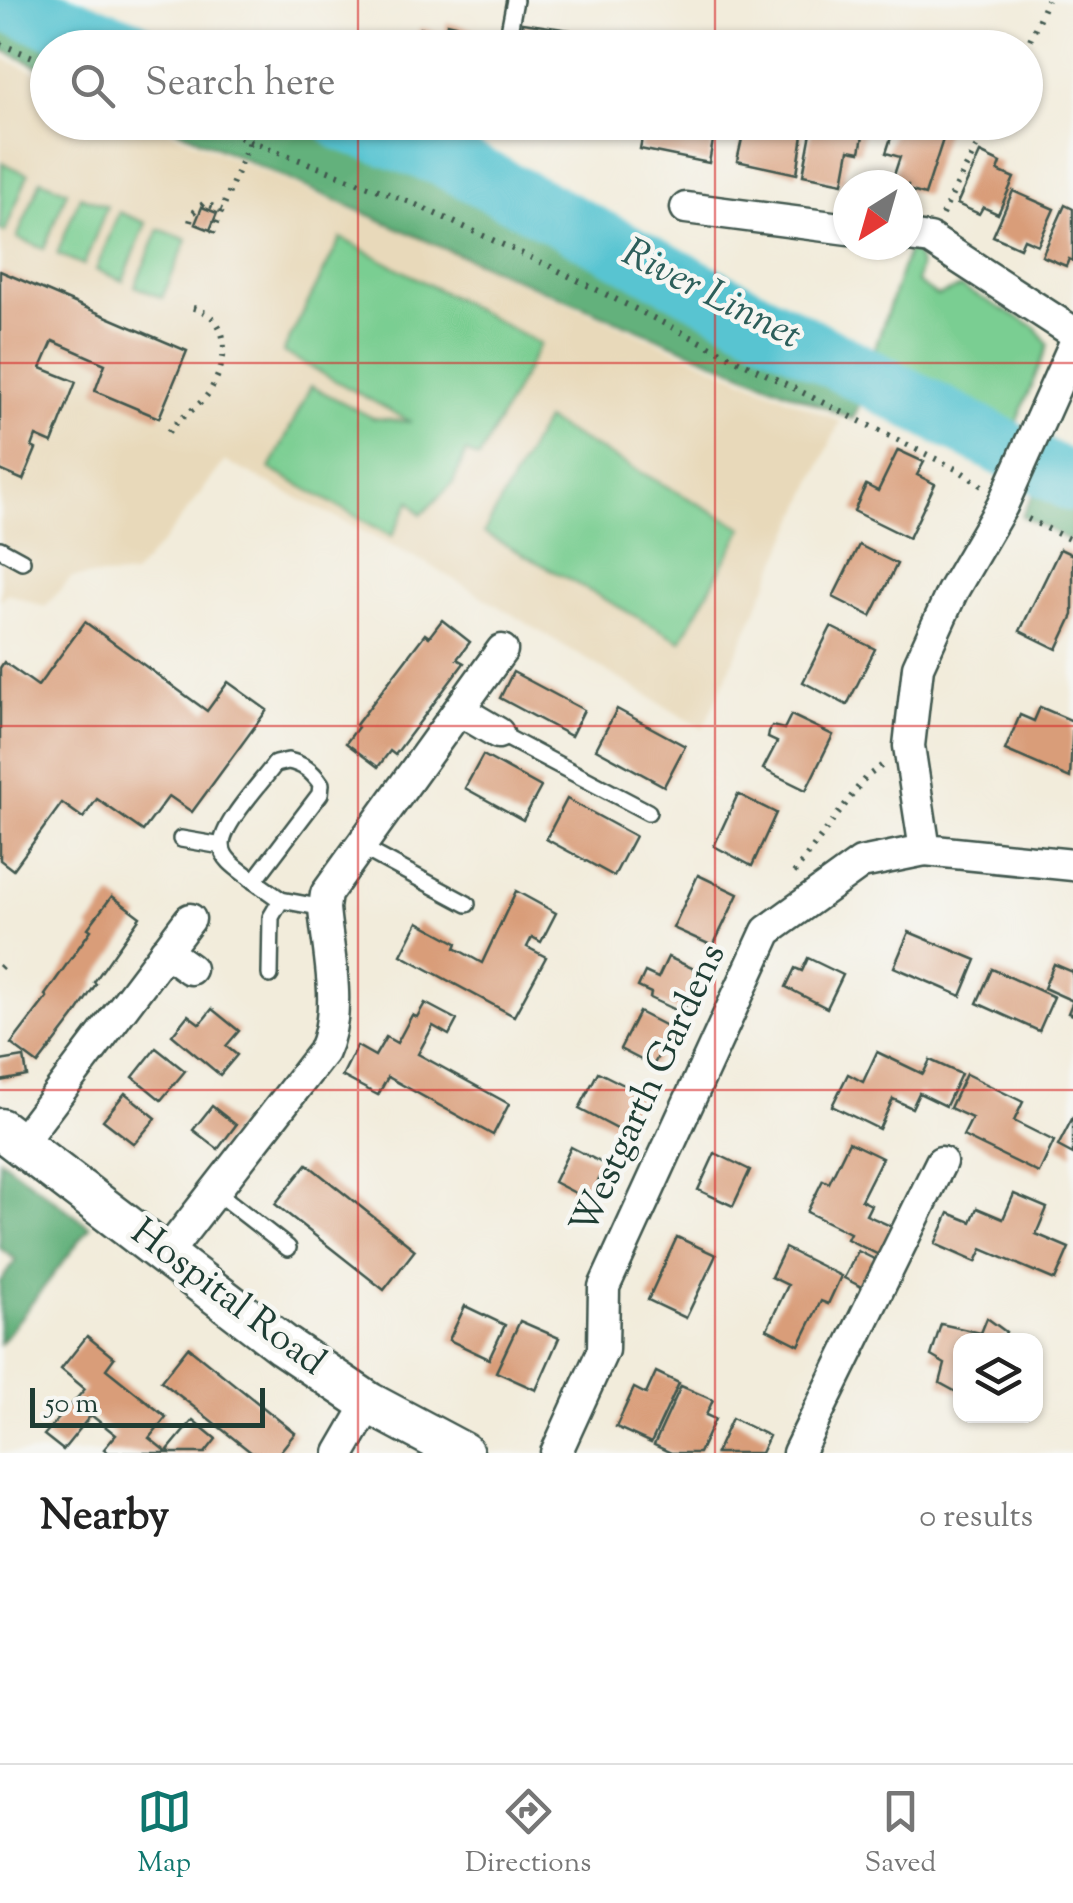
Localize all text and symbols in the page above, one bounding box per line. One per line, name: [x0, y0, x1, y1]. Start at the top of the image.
search box: [30, 30, 1043, 140]
icon: search: [65, 58, 120, 113]
text: Search here: [145, 58, 336, 112]
north arrow: [833, 170, 923, 260]
water label: River Linnet: [611, 226, 811, 366]
street label: Westgarth Gardens: [559, 935, 741, 1245]
street label: Hospital Road: [118, 1208, 336, 1390]
map controls: [953, 1333, 1043, 1423]
button: layers: [953, 1333, 1043, 1423]
scale bar: [30, 1383, 265, 1428]
text: 50 m: [45, 1385, 99, 1425]
text: Nearby: [40, 1488, 169, 1548]
text: 0 results: [919, 1495, 1033, 1541]
tab: Map: [137, 1784, 192, 1884]
tab: Directions: [465, 1784, 591, 1884]
tab: Saved: [864, 1784, 936, 1884]

